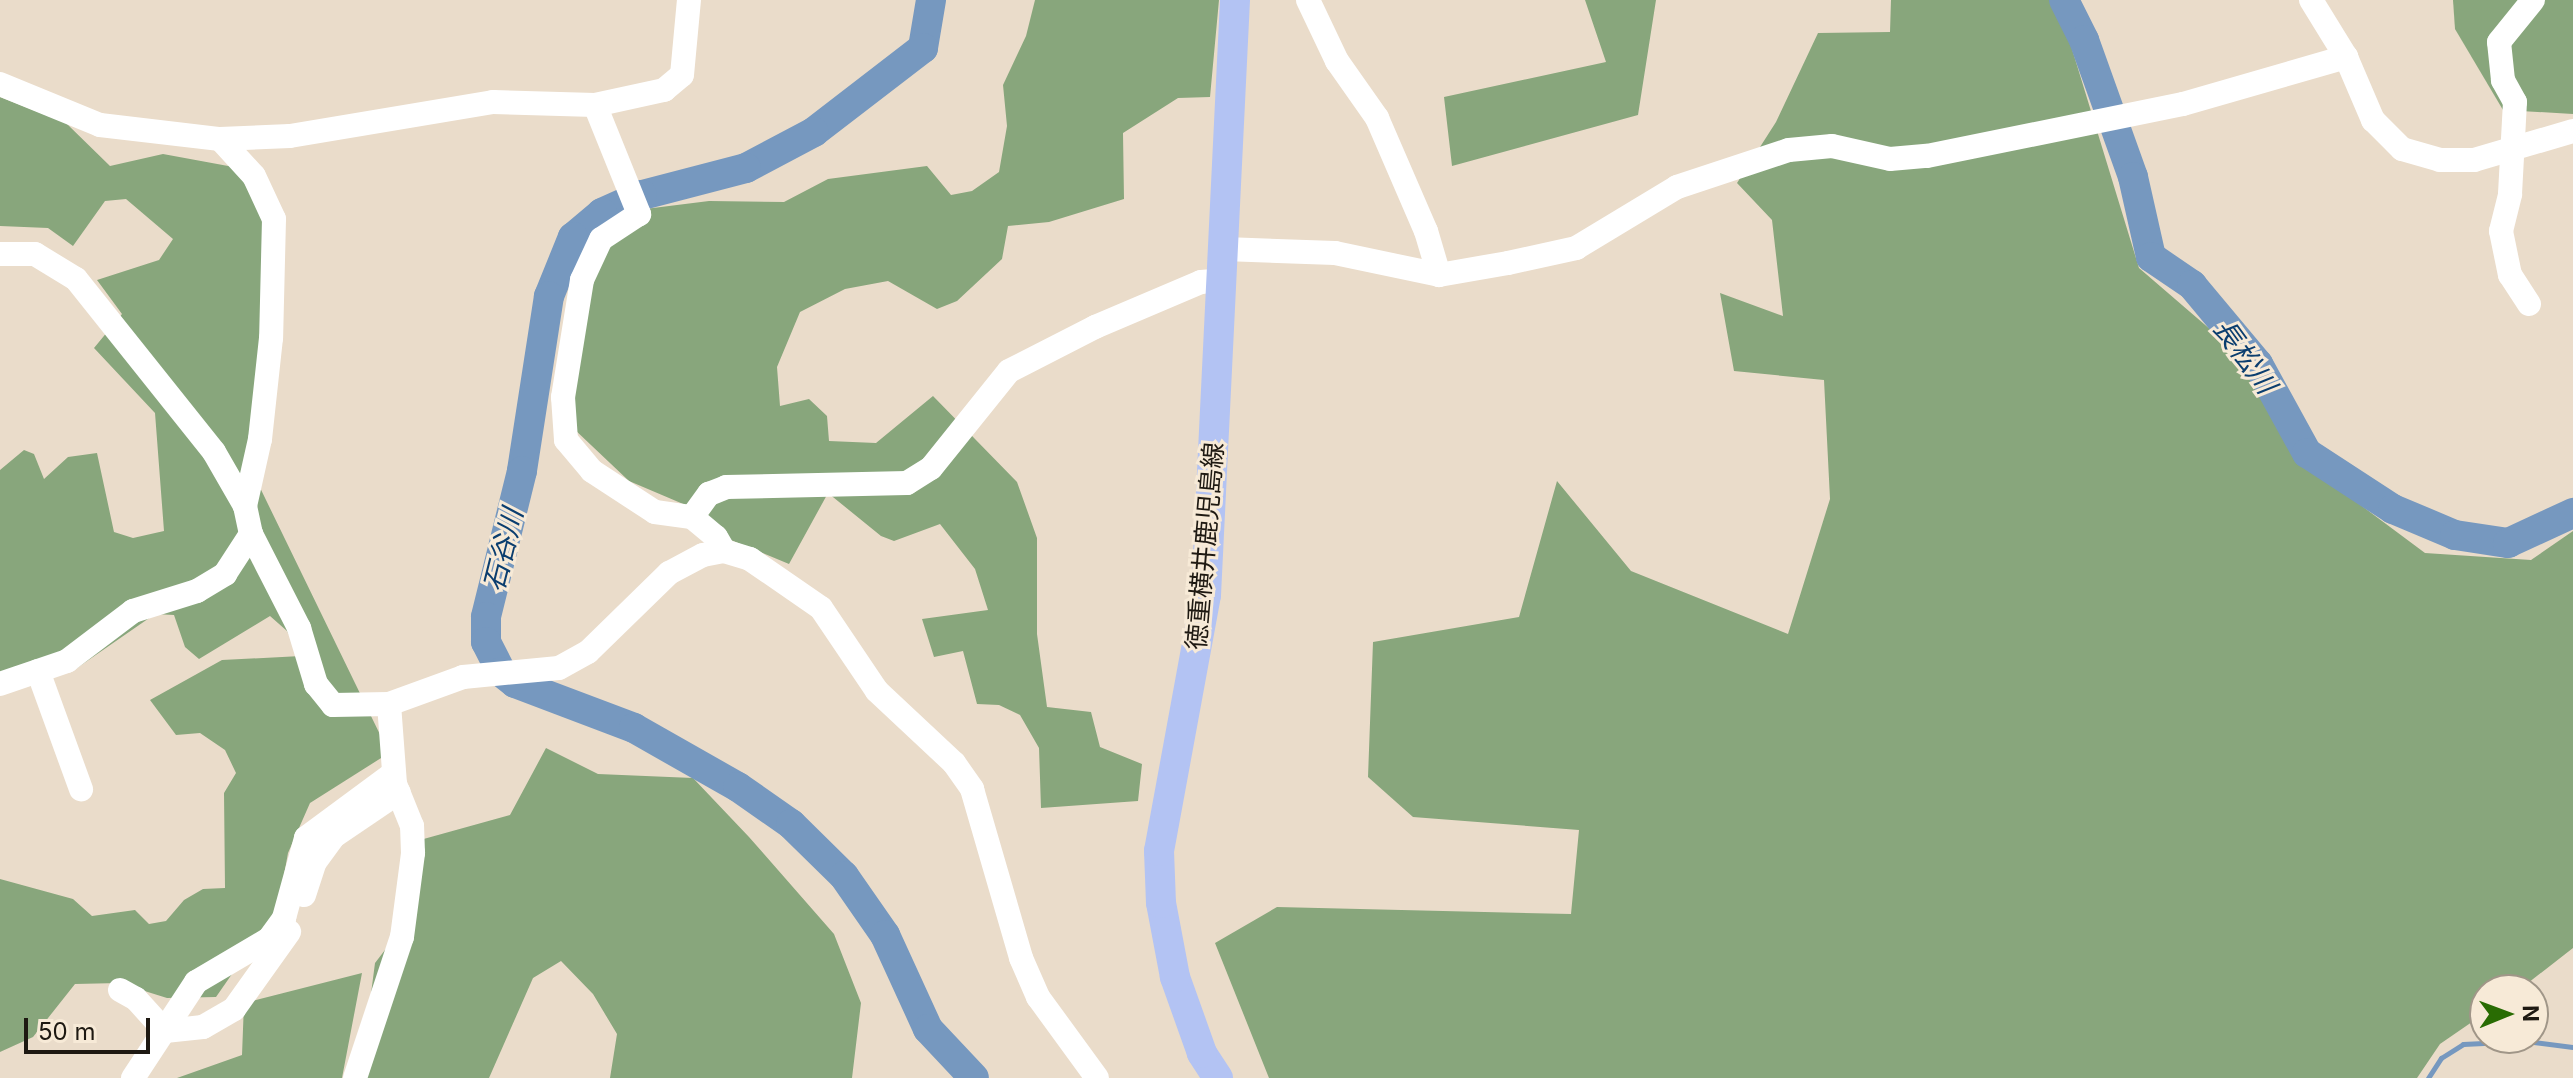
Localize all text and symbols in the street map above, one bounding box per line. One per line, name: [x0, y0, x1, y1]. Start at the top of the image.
water label: 長松川: [2207, 312, 2283, 400]
street label: 徳重横井鹿児島線: [1180, 441, 1230, 651]
water label: 石谷川: [477, 505, 529, 595]
north arrow: [2469, 974, 2549, 1054]
scale bar: [28, 1002, 154, 1052]
text: N: [2518, 1005, 2544, 1022]
text: 50 m: [38, 1017, 96, 1046]

